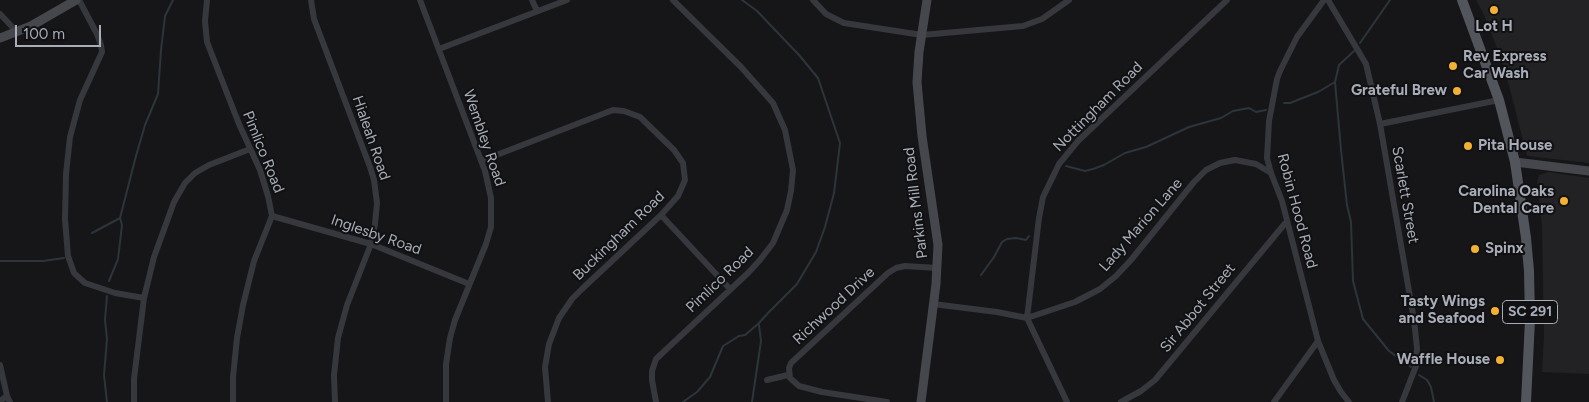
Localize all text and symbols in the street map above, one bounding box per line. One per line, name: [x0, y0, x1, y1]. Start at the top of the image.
marker: Lot H: [1488, 4, 1500, 16]
scale bar: [18, 15, 104, 47]
place label: Lot H: [1475, 18, 1513, 36]
text: 100 m: [23, 25, 65, 43]
place label: Rev Express Car Wash: [1463, 48, 1546, 83]
street label: Nottingham Road: [1049, 58, 1147, 156]
marker: Rev Express Car Wash: [1447, 60, 1459, 72]
place label: Grateful Brew: [1351, 82, 1447, 100]
marker: Grateful Brew: [1451, 85, 1463, 97]
street label: Wembley Road: [459, 87, 509, 189]
street label: Hialeah Road: [348, 93, 394, 183]
street label: Pimlico Road: [238, 108, 288, 196]
place label: Pita House: [1478, 137, 1552, 155]
marker: Pita House: [1462, 140, 1474, 152]
street label: Scarlett Street: [1388, 145, 1422, 245]
street label: Parkins Mill Road: [900, 146, 932, 260]
street label: Robin Hood Road: [1273, 152, 1321, 270]
street label: Lady Marion Lane: [1096, 175, 1186, 275]
place label: Carolina Oaks Dental Care: [1458, 183, 1554, 218]
street label: Buckingham Road: [569, 188, 669, 284]
marker: Carolina Oaks Dental Care: [1558, 195, 1570, 207]
street label: Inglesby Road: [328, 211, 424, 259]
place label: Spinx: [1485, 240, 1524, 258]
street label: Pimlico Road: [683, 243, 757, 317]
marker: Spinx: [1469, 243, 1481, 255]
street label: Sir Abbot Street: [1157, 260, 1239, 356]
street label: Richwood Drive: [789, 263, 879, 349]
place label: Tasty Wings and Seafood: [1399, 293, 1485, 328]
road number: SC 291: [1502, 300, 1558, 324]
marker: Tasty Wings and Seafood: [1489, 305, 1501, 317]
place label: Waffle House: [1397, 351, 1490, 369]
marker: Waffle House: [1494, 354, 1506, 366]

